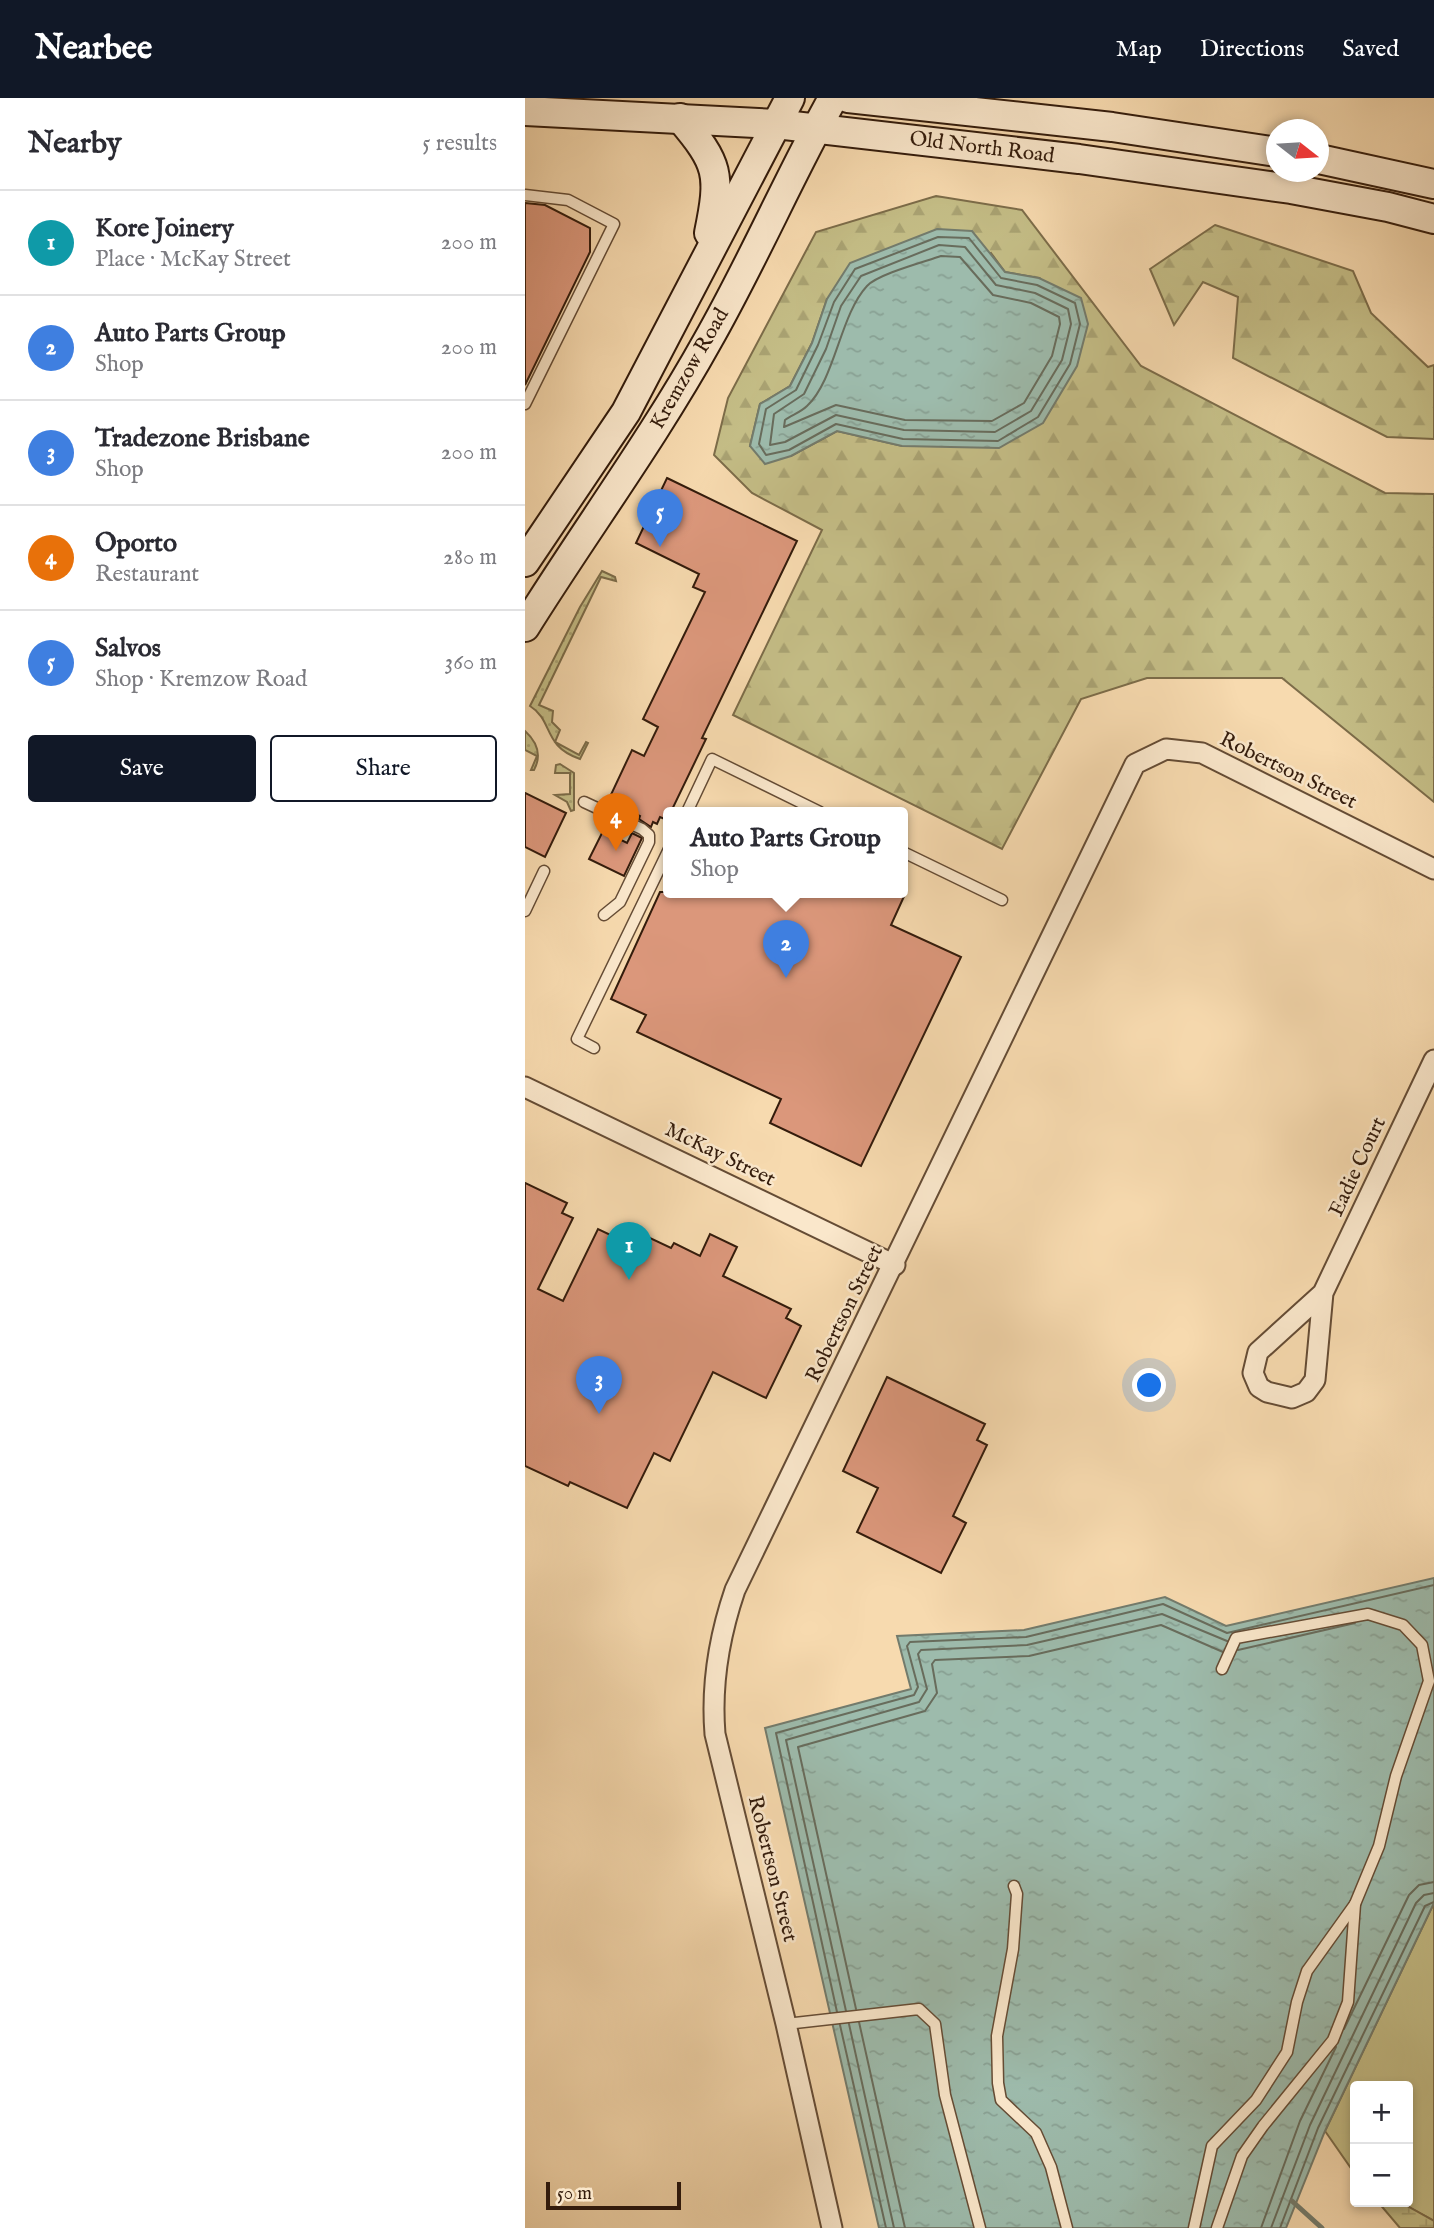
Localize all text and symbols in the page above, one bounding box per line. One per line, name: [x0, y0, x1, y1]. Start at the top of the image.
text: Nearbee: [35, 28, 152, 70]
text: Map: [1116, 34, 1162, 65]
text: Directions: [1200, 34, 1304, 65]
text: Saved: [1342, 34, 1399, 65]
north arrow: [1266, 119, 1329, 182]
text: Nearby: [28, 125, 121, 163]
street label: Old North Road: [908, 126, 1057, 170]
text: 5 results: [422, 129, 497, 158]
text: Kore Joinery: [95, 212, 234, 245]
text: 1: [47, 228, 55, 257]
text: 200 m: [441, 228, 497, 257]
text: Place · McKay Street: [95, 245, 291, 274]
street label: Kremzow Road: [644, 303, 736, 434]
text: Auto Parts Group: [95, 317, 286, 350]
text: 2: [46, 333, 56, 362]
text: 200 m: [441, 333, 497, 362]
text: Shop: [95, 350, 144, 379]
text: Tradezone Brisbane: [95, 422, 310, 455]
text: 3: [47, 438, 55, 467]
text: 200 m: [441, 438, 497, 467]
text: Shop: [95, 455, 144, 484]
pin: 5: [637, 489, 683, 547]
text: Oporto: [95, 527, 177, 560]
text: 4: [45, 543, 57, 572]
text: 280 m: [443, 543, 497, 572]
text: Restaurant: [95, 560, 199, 589]
text: Salvos: [95, 632, 161, 665]
text: 5: [47, 648, 55, 677]
text: 360 m: [445, 648, 497, 677]
text: Shop · Kremzow Road: [95, 665, 307, 694]
street label: Robertson Street: [1215, 726, 1361, 816]
button: Save: [28, 735, 256, 802]
button: Share: [270, 735, 497, 802]
pin: 4: [593, 793, 639, 851]
popup: [663, 807, 908, 898]
text: Auto Parts Group: [690, 822, 881, 855]
text: Shop: [690, 855, 739, 884]
pin: 2: [763, 920, 809, 978]
street label: Eadie Court: [1323, 1113, 1393, 1221]
street label: McKay Street: [660, 1117, 780, 1193]
pin: 1: [606, 1222, 652, 1280]
street label: Robertson Street: [800, 1241, 890, 1387]
pin: 3: [576, 1356, 622, 1414]
your location: [1132, 1368, 1166, 1402]
street label: Robertson Street: [741, 1793, 803, 1945]
map controls: [1350, 2081, 1413, 2207]
button: +: [1350, 2081, 1413, 2144]
button: −: [1350, 2144, 1413, 2207]
scale bar: [546, 2179, 681, 2211]
text: 50 m: [557, 2182, 592, 2206]

